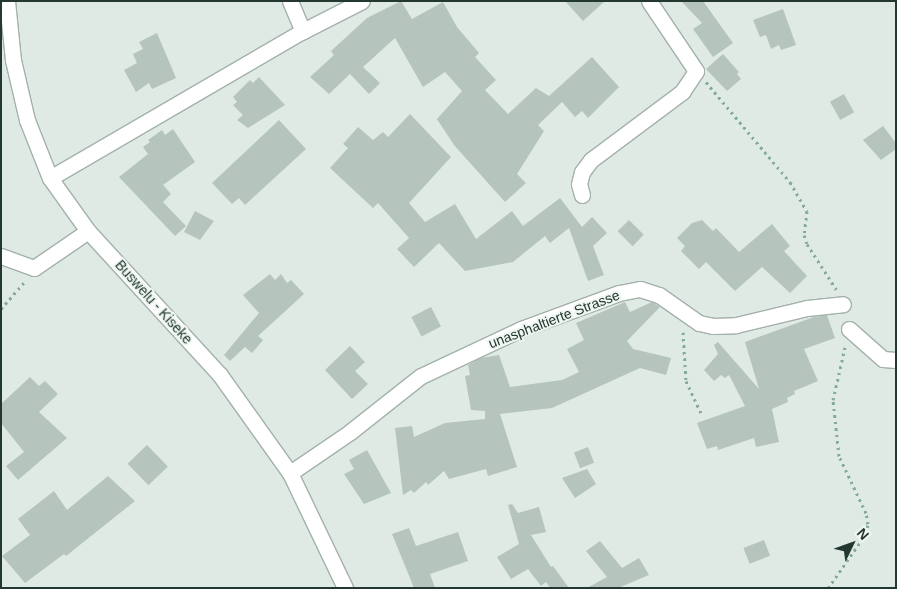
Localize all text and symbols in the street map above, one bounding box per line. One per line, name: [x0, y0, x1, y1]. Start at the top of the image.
street label: Buswelu - Kiseke: [112, 256, 196, 348]
street label: unasphaltierte Strasse: [486, 286, 622, 352]
north arrow: [827, 519, 877, 569]
text: N: [854, 525, 872, 543]

